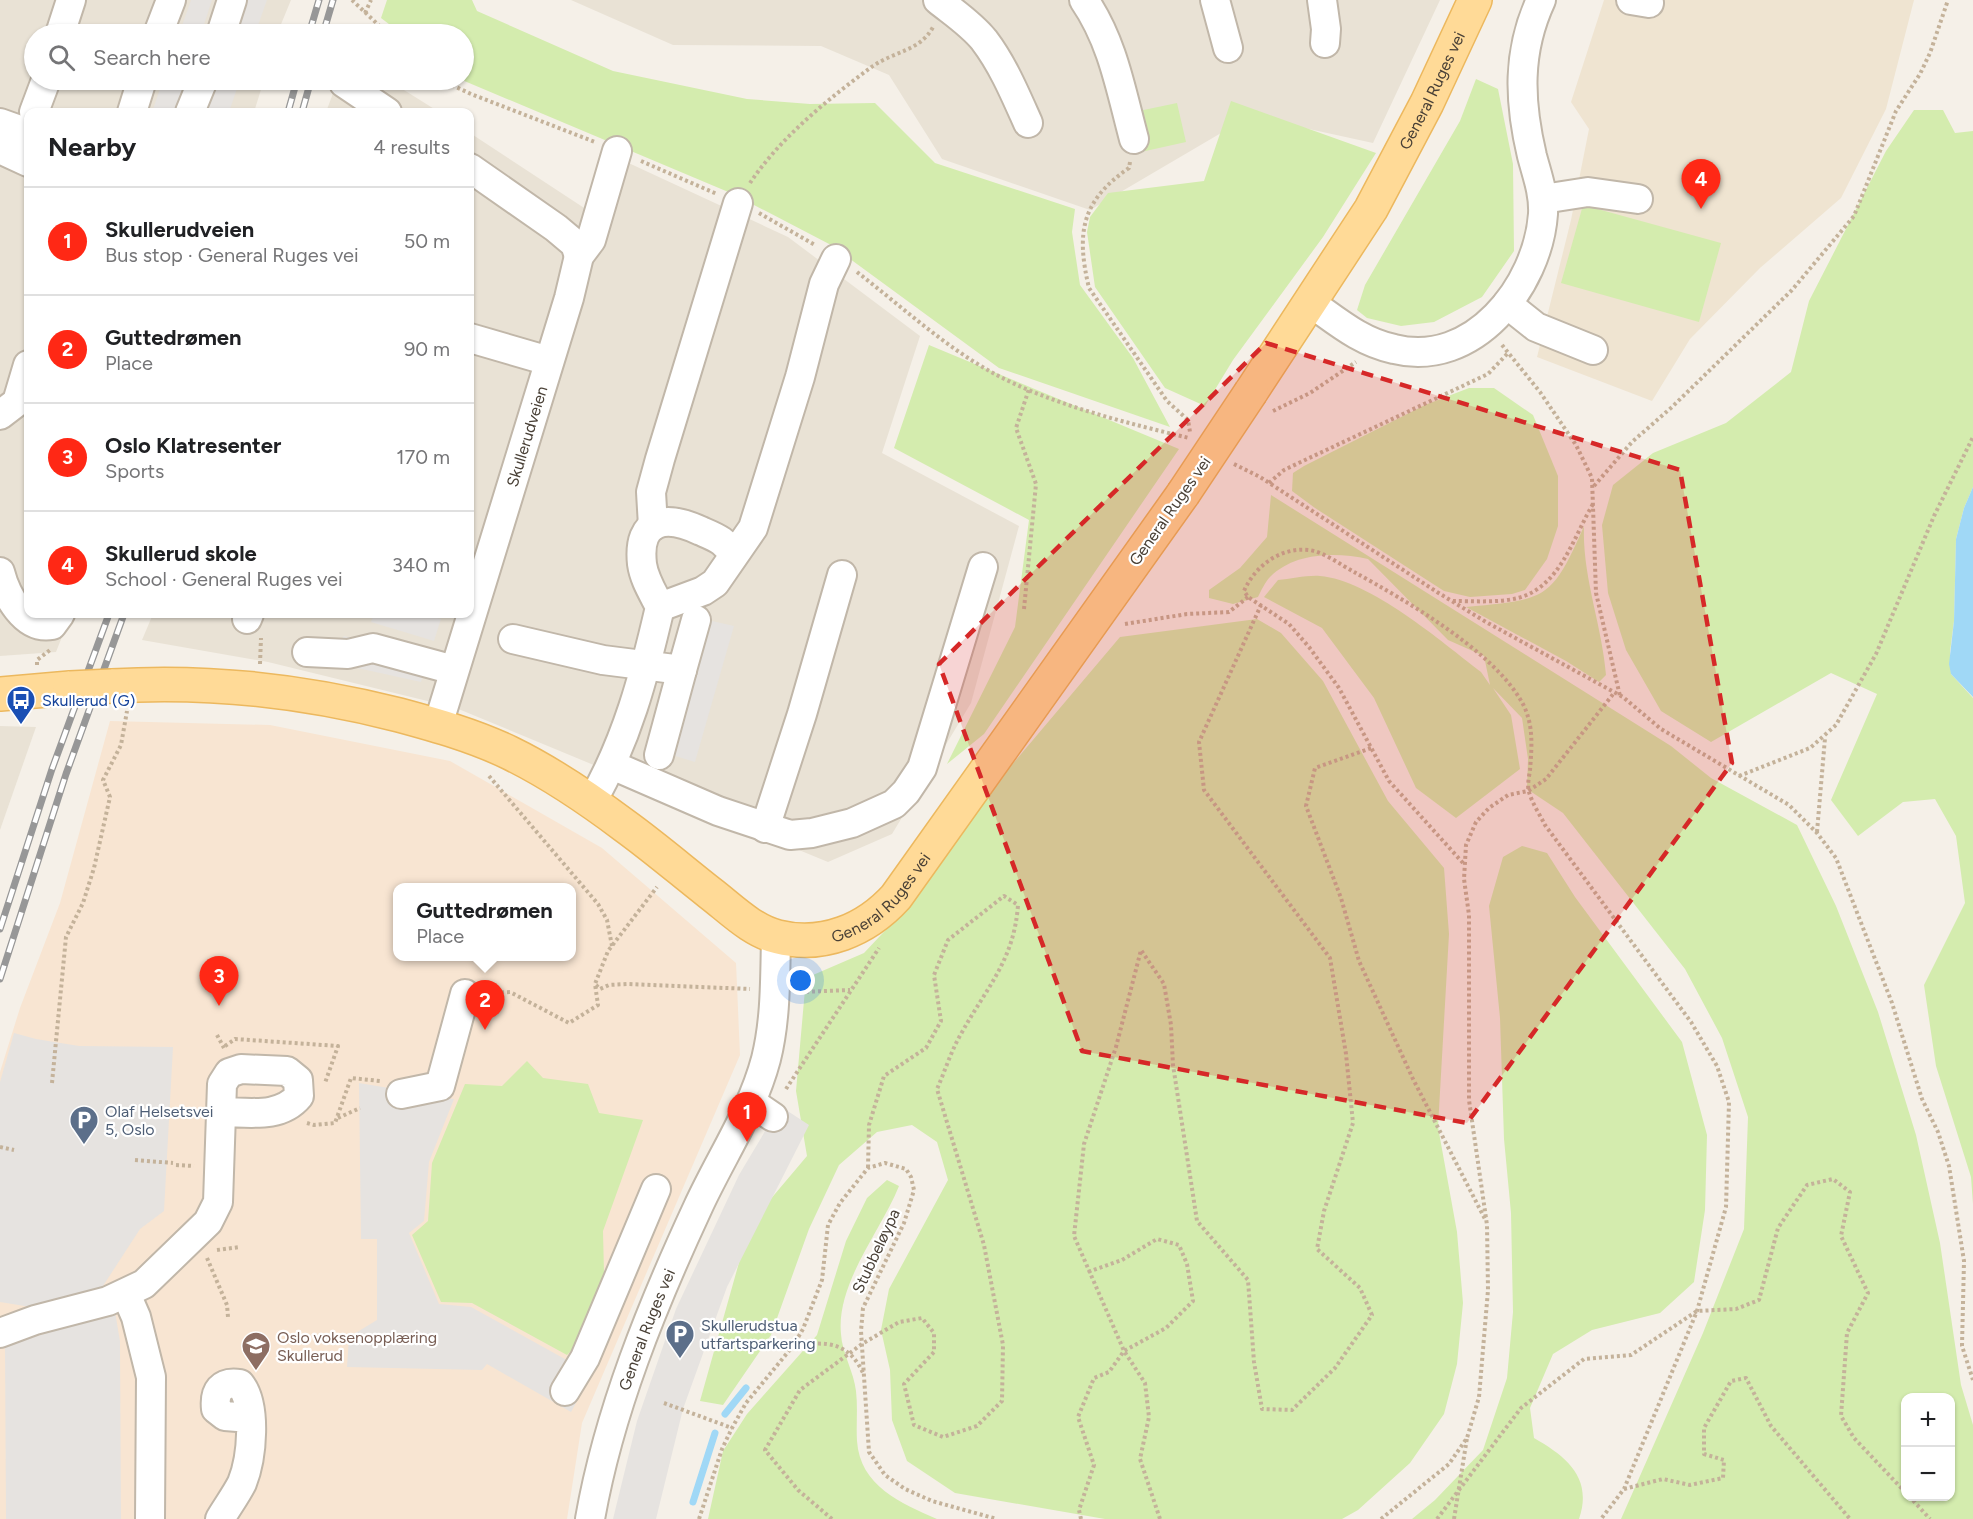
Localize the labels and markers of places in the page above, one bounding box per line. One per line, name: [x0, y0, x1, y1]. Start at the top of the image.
pin: 4: [1682, 160, 1720, 209]
bus stop icon: Skullerud (G): [5, 684, 37, 726]
place label: Skullerud (G): [42, 691, 135, 710]
pin: 3: [200, 956, 238, 1006]
pin: 2: [466, 980, 504, 1030]
pin: 1: [728, 1092, 766, 1142]
place label: Olaf Helsetsvei 5, Oslo: [105, 1102, 214, 1139]
parking icon: Olaf Helsetsvei 5, Oslo: [68, 1104, 100, 1146]
place label: Skullerudstua utfartsparkering: [701, 1316, 816, 1353]
parking icon: Skullerudstua utfartsparkering: [664, 1318, 696, 1360]
place label: Oslo voksenopplæring Skullerud: [277, 1328, 437, 1365]
school or university icon: Oslo voksenopplæring Skullerud: [240, 1330, 272, 1372]

